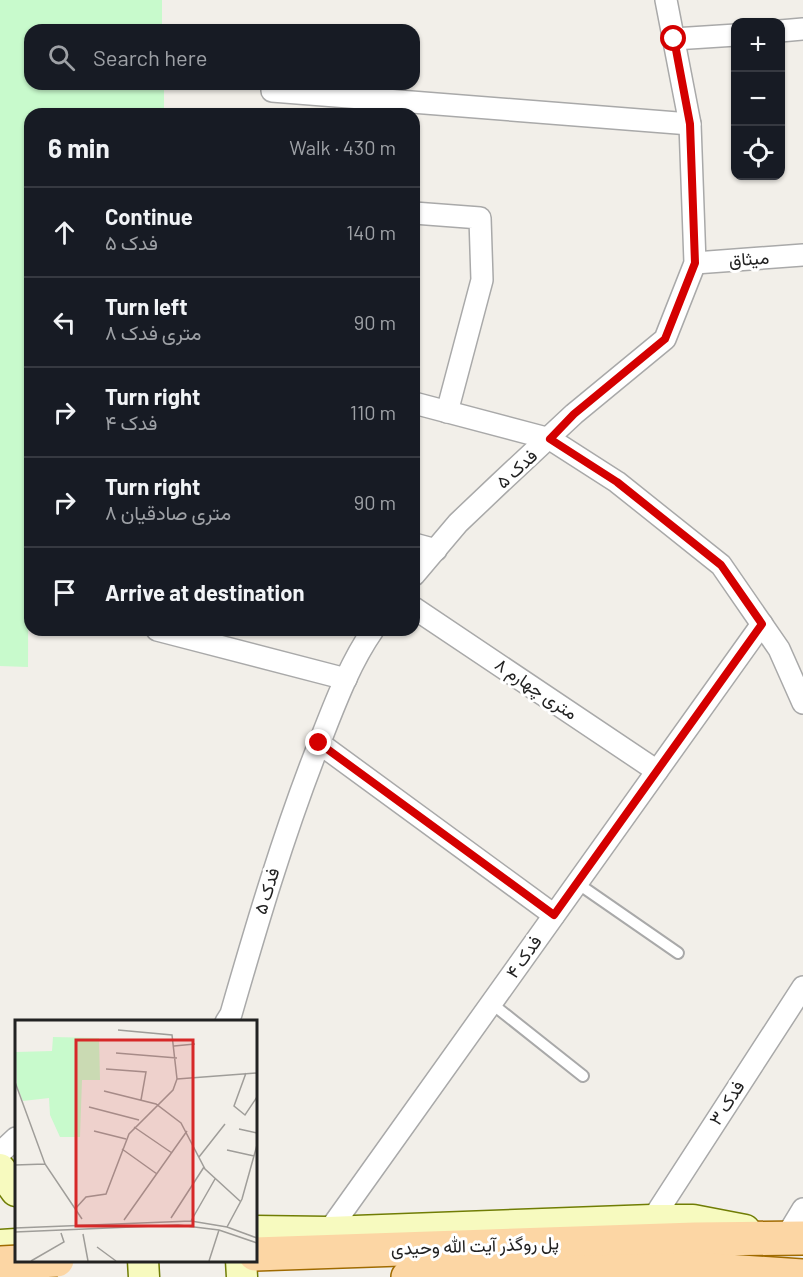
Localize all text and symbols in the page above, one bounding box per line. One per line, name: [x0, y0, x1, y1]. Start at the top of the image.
map controls: [731, 18, 785, 180]
button: +: [731, 18, 785, 72]
search box: [24, 24, 420, 90]
route start: [660, 25, 686, 51]
icon: search: [45, 41, 78, 74]
text: Search here: [93, 44, 207, 70]
button: −: [731, 72, 785, 126]
button: locate: [731, 126, 785, 180]
text: 6 min: [48, 132, 110, 163]
text: Walk · 430 m: [289, 135, 396, 159]
text: Continue: [105, 203, 193, 229]
icon: ahead: [48, 216, 81, 249]
text: 140 m: [346, 220, 396, 244]
text: فدک ۵: [105, 230, 158, 254]
street label: میثاق: [728, 246, 770, 270]
text: Turn left: [105, 293, 188, 319]
icon: left: [48, 306, 81, 339]
text: 90 m: [354, 310, 396, 334]
text: ۸ متری فدک: [105, 320, 202, 344]
text: Turn right: [105, 383, 200, 409]
icon: right: [48, 396, 81, 429]
text: 110 m: [350, 400, 396, 424]
text: فدک ۴: [105, 410, 158, 434]
street label: فدک ۵: [491, 444, 541, 492]
text: Turn right: [105, 473, 200, 499]
icon: right: [48, 486, 81, 519]
text: 90 m: [354, 490, 396, 514]
text: ۸ متری صادقیان: [105, 500, 231, 524]
icon: arrive: [48, 576, 81, 609]
text: Arrive at destination: [105, 579, 304, 605]
street label: ۸ متری چهارم: [490, 653, 582, 725]
route end: [305, 729, 331, 755]
street label: فدک ۵: [249, 865, 284, 917]
street label: فدک ۴: [501, 931, 546, 982]
inset map: [15, 1020, 256, 1262]
street label: فدک ۳: [704, 1076, 749, 1129]
street label: پل روگذر آیت الله وحیدی: [390, 1231, 560, 1261]

